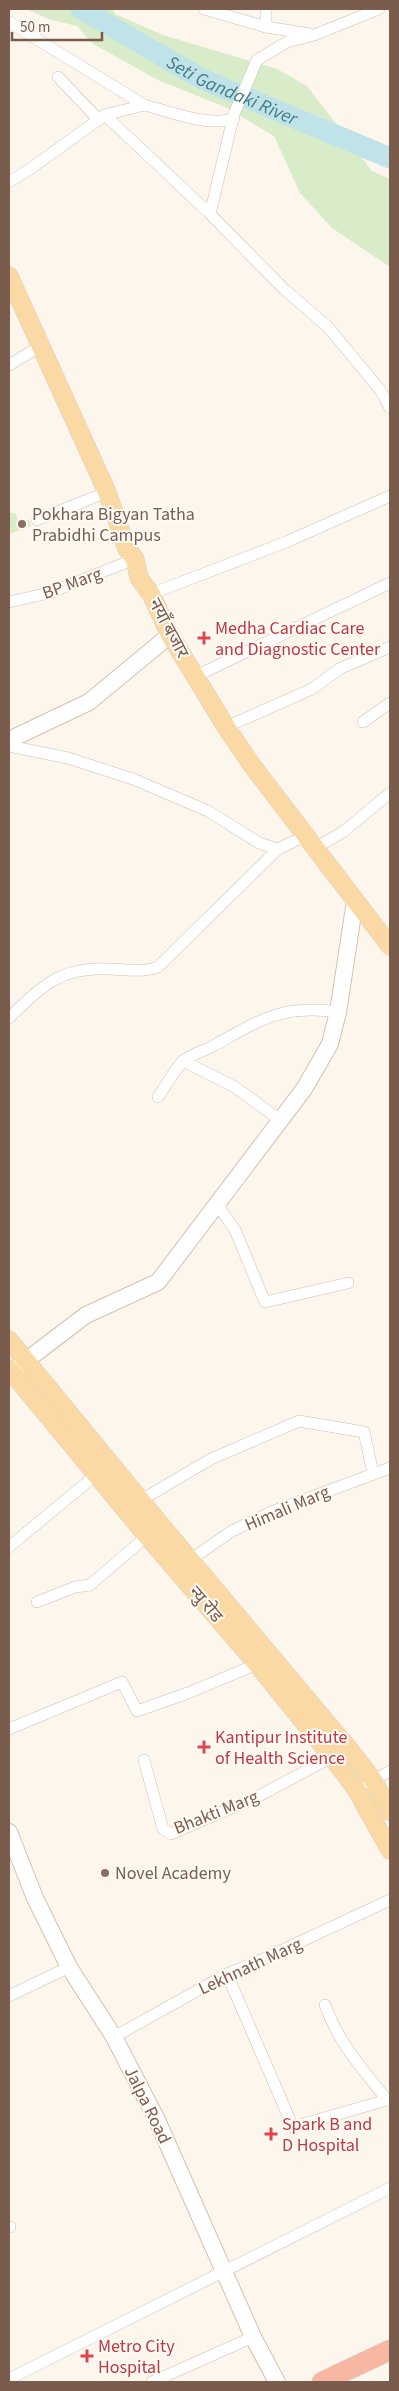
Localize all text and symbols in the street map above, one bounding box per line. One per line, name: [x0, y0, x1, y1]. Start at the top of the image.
scale bar: [12, 10, 102, 42]
text: 50 m: [20, 17, 50, 38]
water label: Seti Gandaki River: [161, 49, 303, 133]
place label: Pokhara Bigyan Tatha Prabidhi Campus: [32, 502, 195, 548]
marker: Pokhara Bigyan Tatha Prabidhi Campus: [16, 518, 28, 530]
street label: BP Marg: [39, 561, 105, 606]
street label: नयाँ बजार: [142, 594, 195, 663]
place label: Medha Cardiac Care and Diagnostic Center: [215, 616, 381, 662]
marker: Medha Cardiac Care and Diagnostic Center: [197, 631, 211, 645]
street label: Himali Marg: [241, 1479, 334, 1538]
street label: न्यु रोड: [183, 1581, 229, 1628]
place label: Kantipur Institute of Health Science: [215, 1725, 347, 1771]
marker: Kantipur Institute of Health Science: [197, 1740, 211, 1754]
street label: Bhakti Marg: [170, 1784, 262, 1841]
place label: Novel Academy: [115, 1861, 232, 1886]
marker: Novel Academy: [99, 1867, 111, 1879]
street label: Lekhnath Marg: [194, 1932, 306, 2001]
street label: Jalpa Road: [118, 2062, 177, 2148]
place label: Spark B and D Hospital: [282, 2112, 372, 2158]
marker: Spark B and D Hospital: [264, 2127, 278, 2141]
place label: Metro City Hospital: [98, 2334, 175, 2380]
marker: Metro City Hospital: [80, 2349, 94, 2363]

